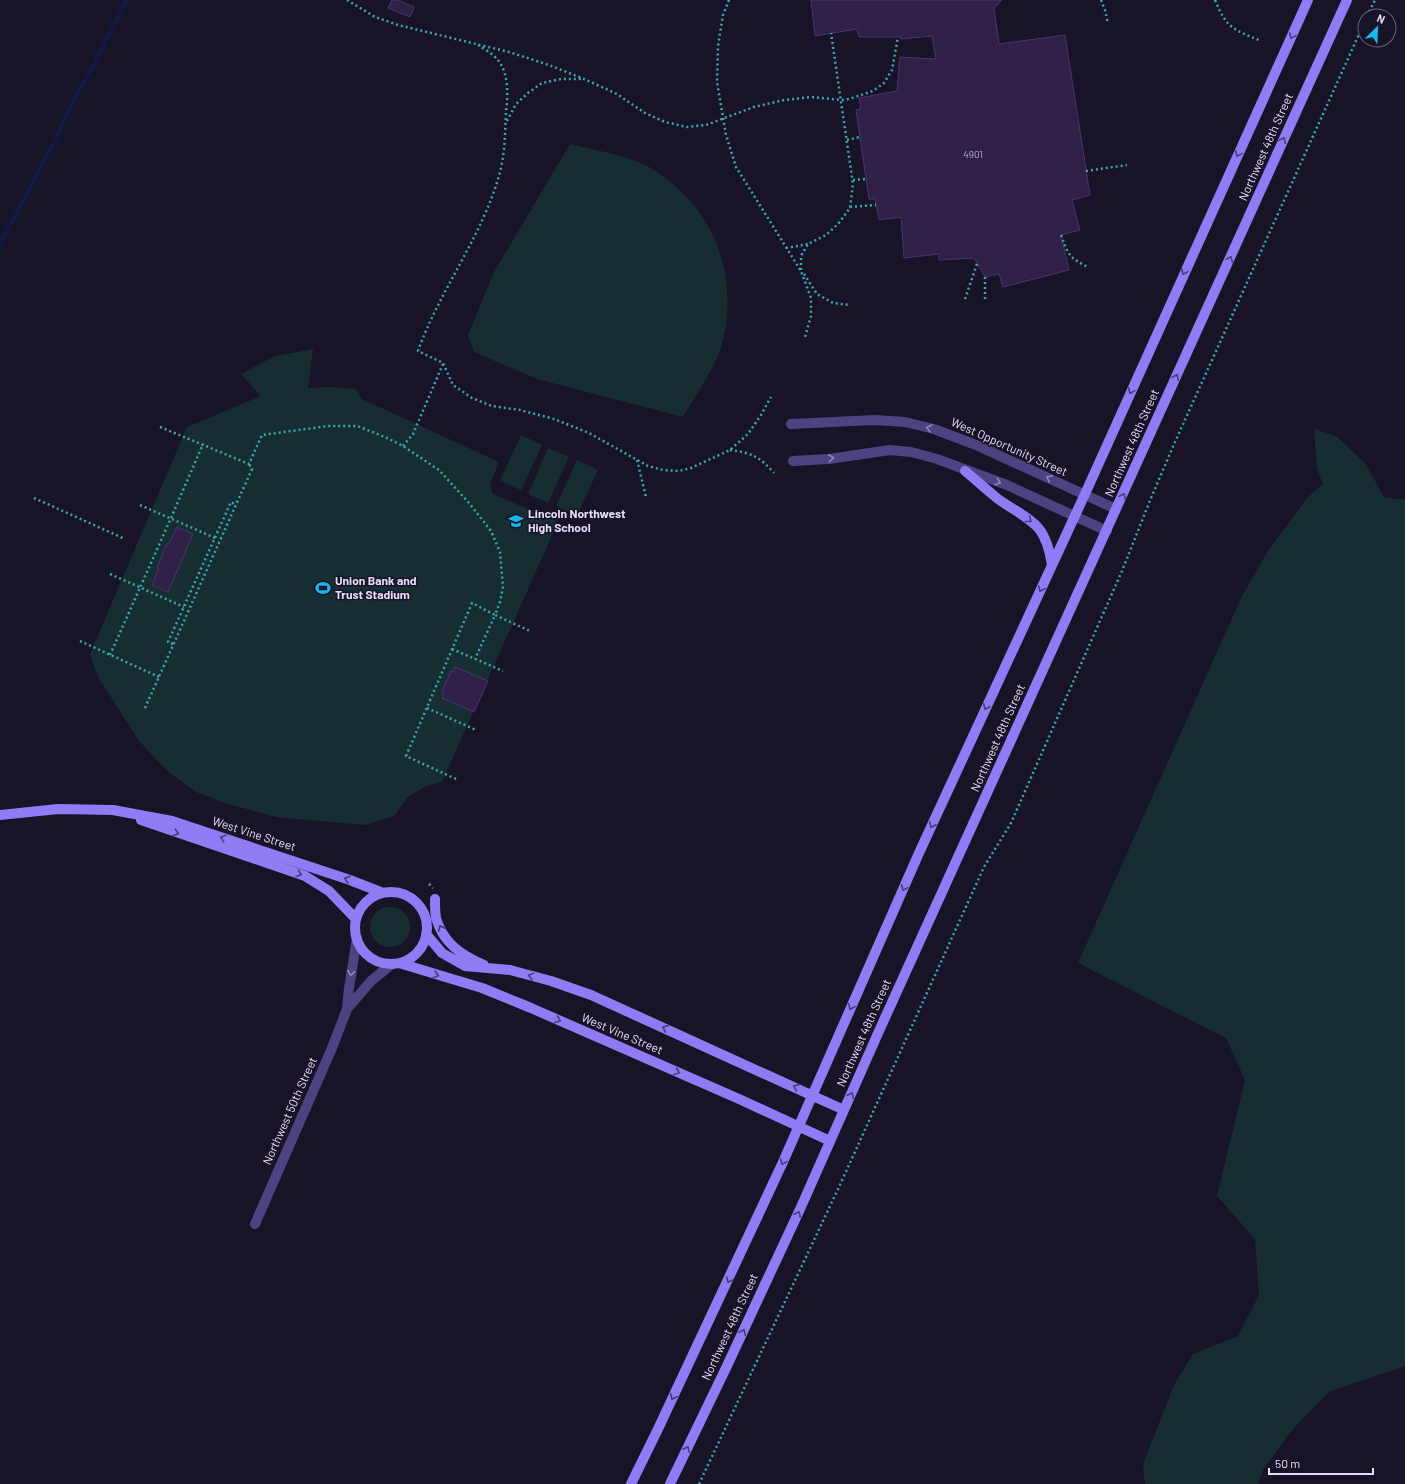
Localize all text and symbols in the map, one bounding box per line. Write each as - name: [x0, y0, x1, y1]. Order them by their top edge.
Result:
- north arrow: [1357, 8, 1397, 48]
- text: N: [1375, 11, 1387, 26]
- one-way arrow: [1288, 32, 1296, 39]
- street label: Northwest 48th Street: [1235, 91, 1295, 202]
- one-way arrow: [1278, 137, 1286, 145]
- house number: 4901: [963, 148, 983, 160]
- one-way arrow: [1235, 150, 1243, 157]
- one-way arrow: [1225, 255, 1233, 263]
- one-way arrow: [1181, 268, 1189, 276]
- one-way arrow: [1171, 374, 1179, 382]
- one-way arrow: [1128, 386, 1136, 394]
- street label: Northwest 48th Street: [1101, 387, 1161, 498]
- street label: West Opportunity Street: [949, 414, 1070, 478]
- one-way arrow: [926, 424, 933, 433]
- one-way arrow: [828, 454, 835, 463]
- one-way arrow: [1046, 475, 1054, 483]
- one-way arrow: [994, 477, 1001, 485]
- one-way arrow: [1118, 492, 1126, 500]
- place label: Lincoln Northwest High School: [528, 506, 626, 534]
- school or university icon: Lincoln Northwest High School: [507, 512, 525, 530]
- one-way arrow: [1025, 515, 1032, 522]
- place label: Union Bank and Trust Stadium: [335, 573, 417, 601]
- sports icon: Union Bank and Trust Stadium: [314, 579, 332, 597]
- one-way arrow: [1038, 585, 1046, 592]
- street label: Northwest 48th Street: [967, 682, 1027, 793]
- one-way arrow: [983, 702, 991, 710]
- street label: West Vine Street: [211, 813, 298, 853]
- one-way arrow: [929, 821, 937, 828]
- one-way arrow: [172, 828, 179, 836]
- one-way arrow: [220, 835, 227, 843]
- one-way arrow: [296, 870, 303, 878]
- one-way arrow: [343, 876, 350, 884]
- one-way arrow: [900, 885, 908, 892]
- one-way arrow: [438, 924, 446, 932]
- one-way arrow: [347, 970, 356, 976]
- one-way arrow: [433, 970, 439, 978]
- one-way arrow: [528, 972, 535, 981]
- street label: Northwest 48th Street: [833, 977, 893, 1088]
- one-way arrow: [848, 1004, 856, 1011]
- street label: West Vine Street: [580, 1010, 665, 1056]
- one-way arrow: [553, 1015, 561, 1023]
- one-way arrow: [661, 1025, 668, 1033]
- street label: Northwest 50th Street: [259, 1055, 319, 1166]
- one-way arrow: [673, 1067, 680, 1075]
- one-way arrow: [793, 1084, 800, 1092]
- one-way arrow: [846, 1092, 854, 1099]
- one-way arrow: [780, 1158, 788, 1165]
- one-way arrow: [793, 1211, 801, 1218]
- street label: Northwest 48th Street: [698, 1271, 760, 1382]
- one-way arrow: [725, 1276, 733, 1283]
- one-way arrow: [738, 1328, 746, 1336]
- one-way arrow: [670, 1393, 678, 1401]
- one-way arrow: [682, 1446, 689, 1453]
- scale bar: [1269, 1450, 1373, 1476]
- text: 50 m: [1275, 1456, 1300, 1470]

